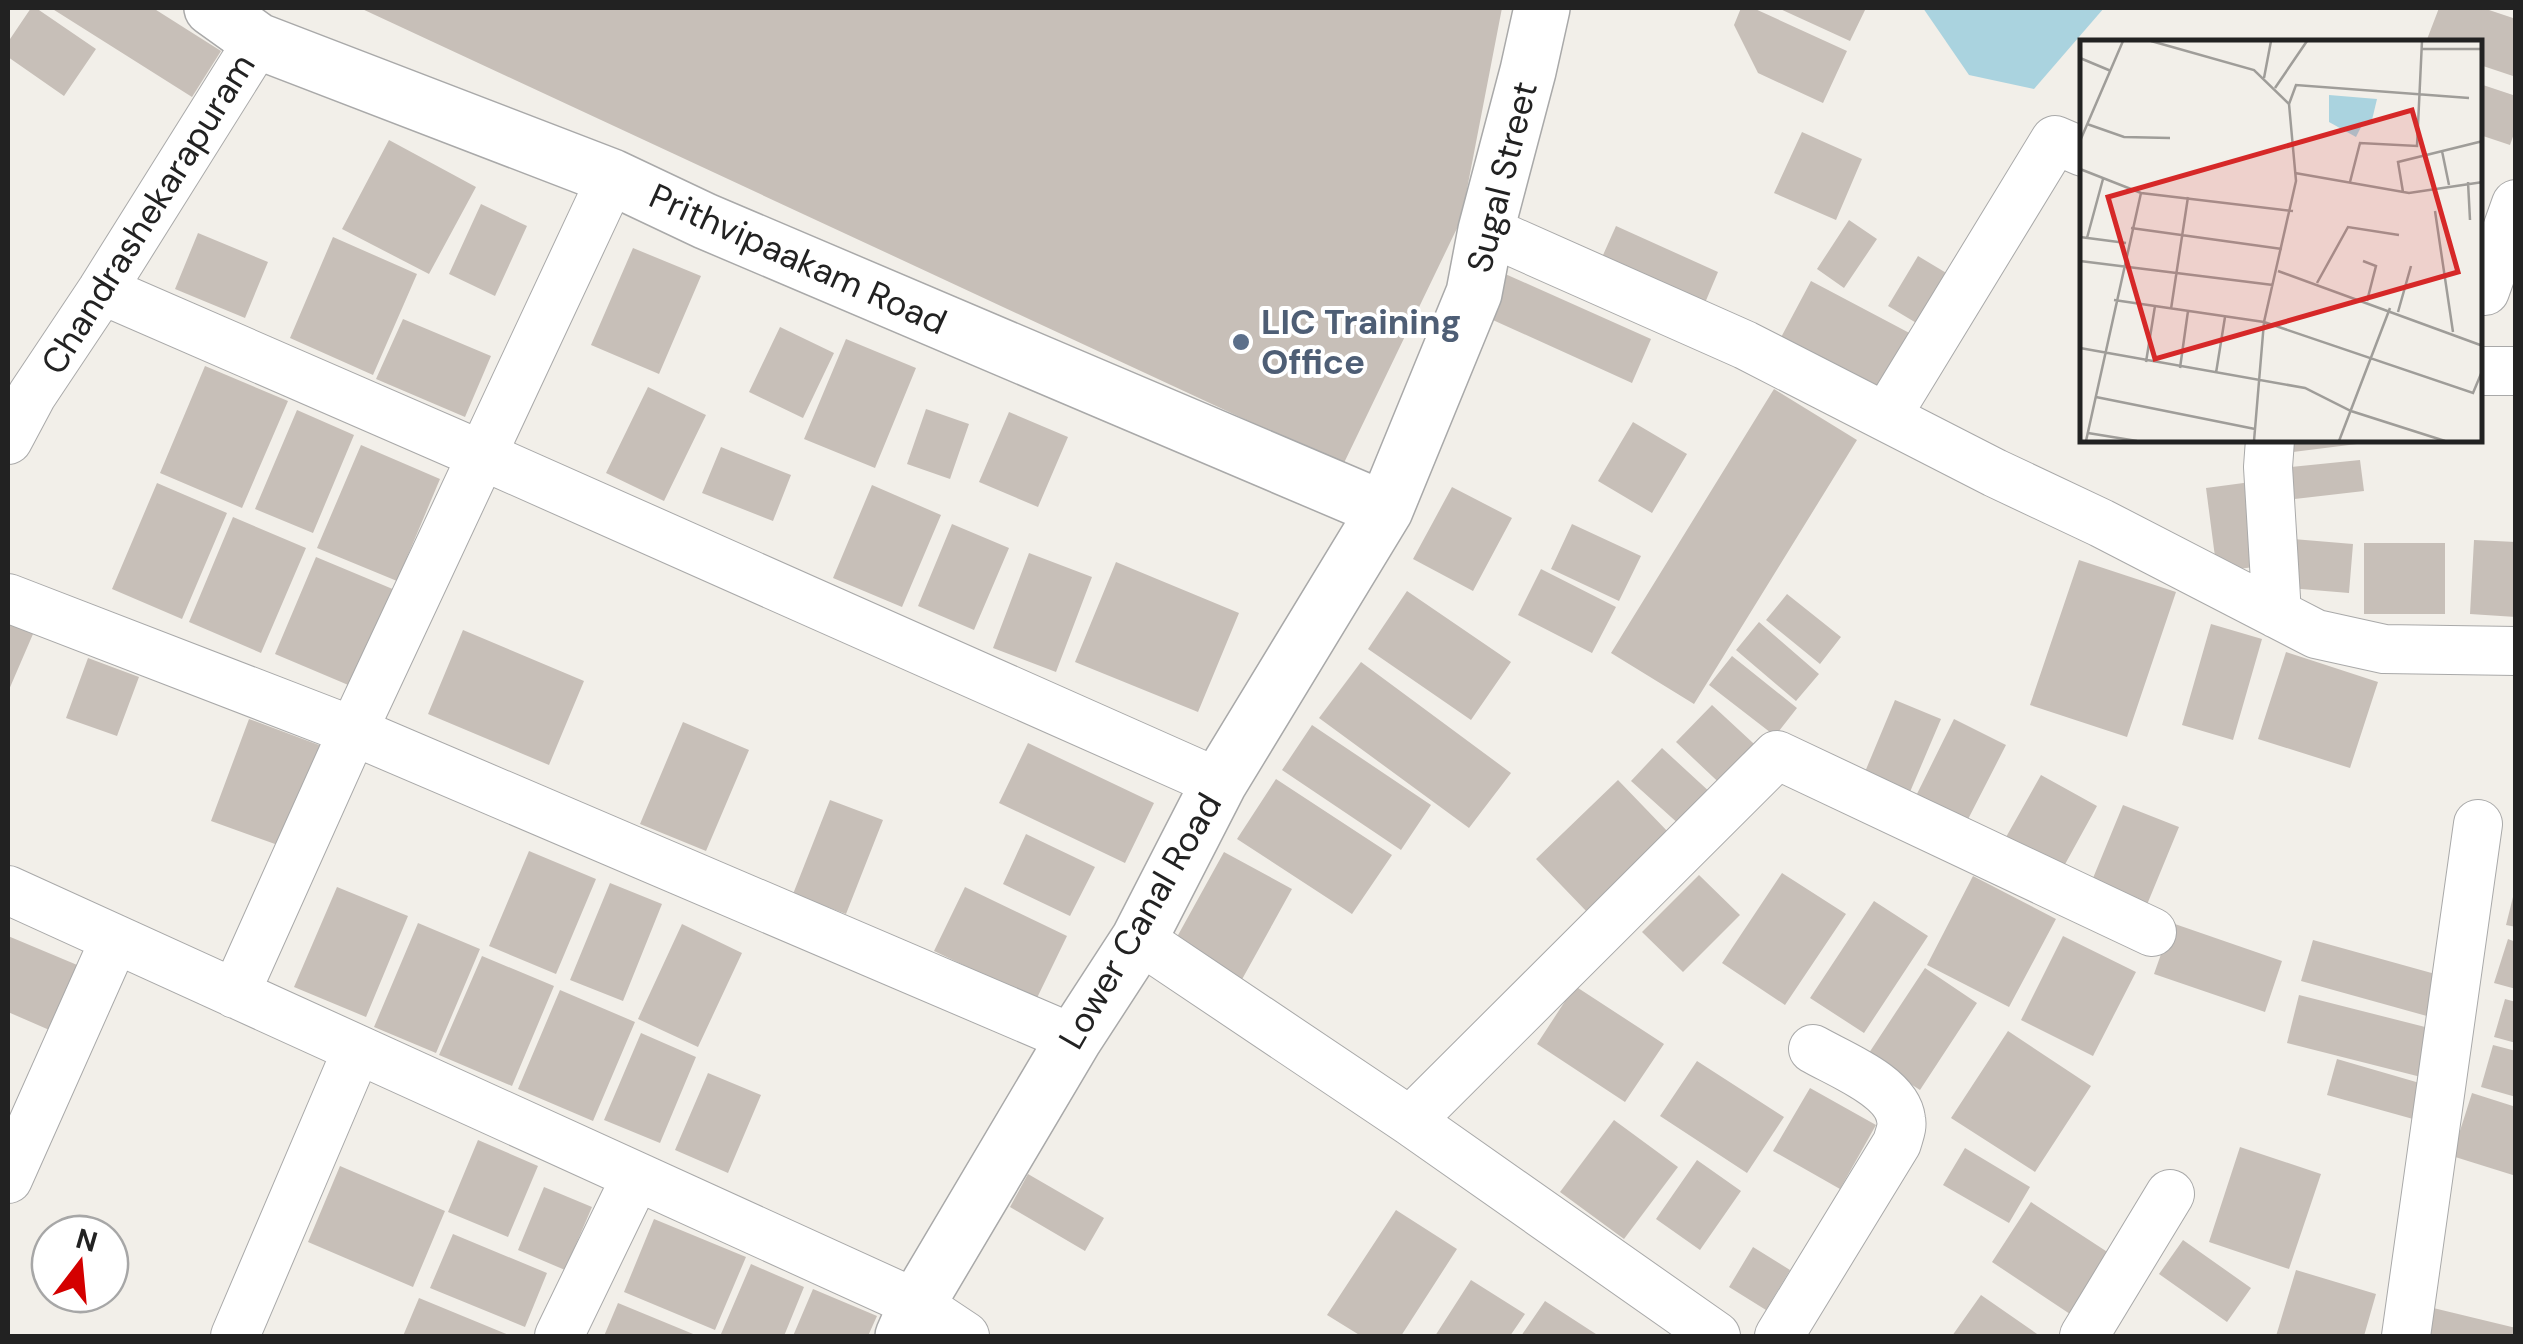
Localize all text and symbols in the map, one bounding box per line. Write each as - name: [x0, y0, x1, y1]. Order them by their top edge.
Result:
- inset map: [2080, 40, 2483, 442]
- street label: Chandrashekarapuram: [31, 45, 265, 383]
- street label: Sugal Street: [1456, 77, 1548, 277]
- street label: Prithvipaakam Road: [642, 173, 954, 345]
- place label: LIC Training Office: [1261, 299, 1461, 385]
- marker: LIC Training Office: [1230, 331, 1252, 353]
- street label: Lower Canal Road: [1048, 785, 1232, 1057]
- north arrow: [30, 1214, 130, 1314]
- text: N: [72, 1220, 102, 1261]

